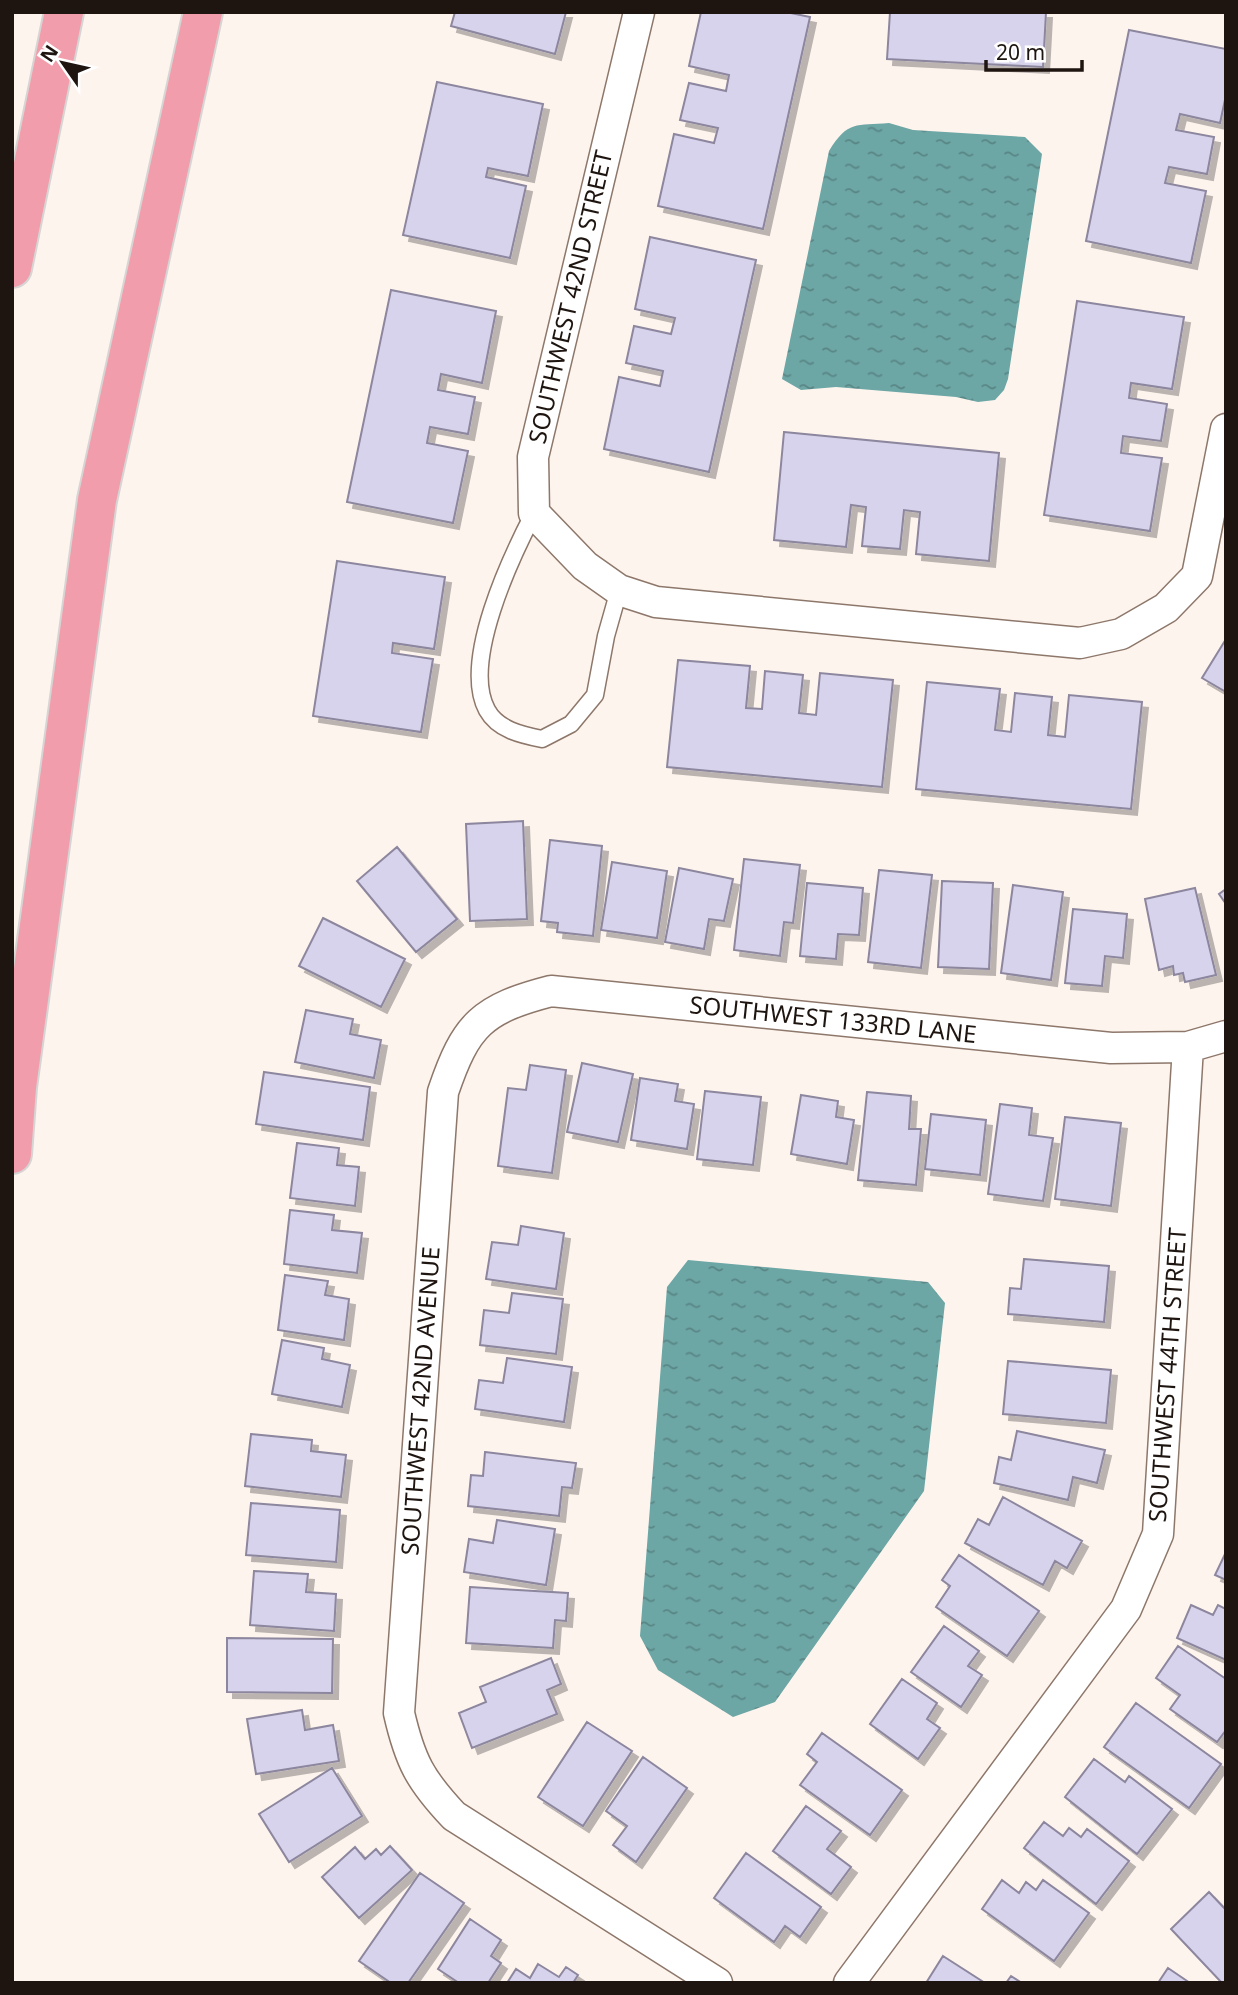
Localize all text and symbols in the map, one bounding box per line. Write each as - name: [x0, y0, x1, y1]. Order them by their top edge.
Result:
- north arrow: [28, 28, 98, 98]
- scale bar: [986, 28, 1082, 72]
- text: 20 m: [996, 38, 1045, 66]
- text: N: [34, 40, 64, 67]
- street label: SOUTHWEST 42ND STREET: [520, 146, 620, 447]
- street label: SOUTHWEST 133RD LANE: [688, 987, 978, 1050]
- street label: SOUTHWEST 44TH STREET: [1140, 1226, 1193, 1523]
- street label: SOUTHWEST 42ND AVENUE: [392, 1245, 447, 1557]

